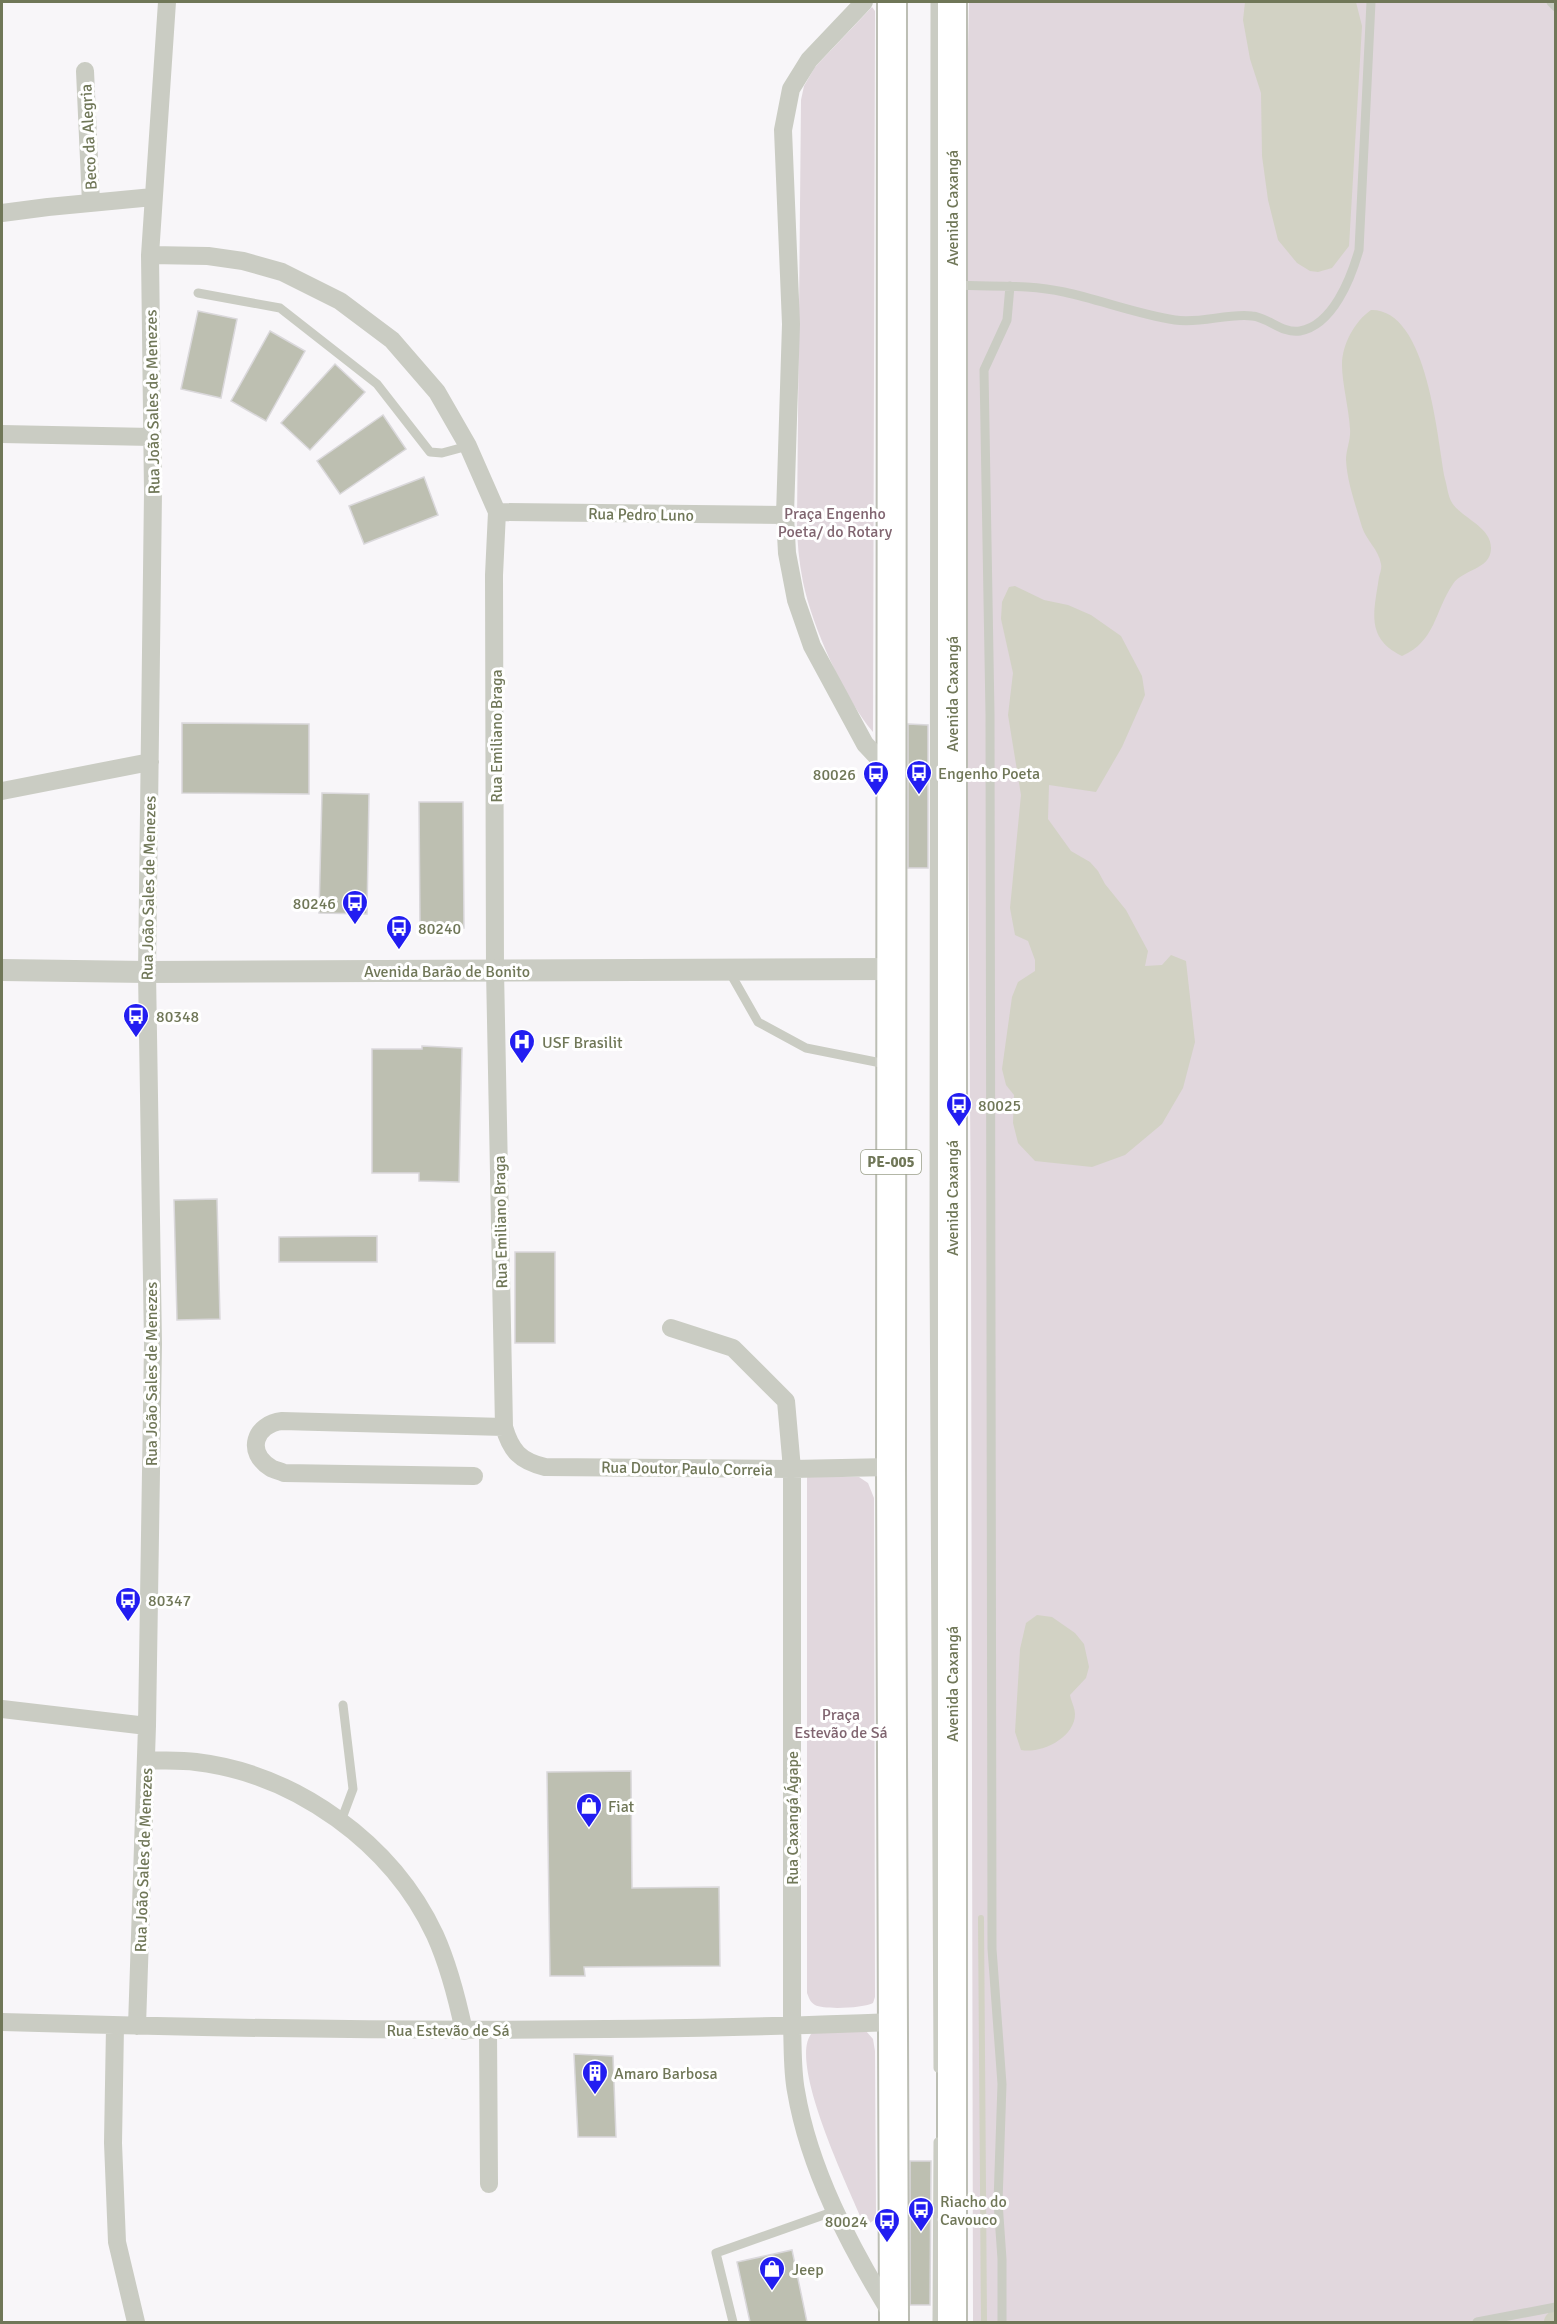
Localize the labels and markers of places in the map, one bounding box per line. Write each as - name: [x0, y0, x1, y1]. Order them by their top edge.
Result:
- bus stop icon: Engenho Poeta: [904, 758, 934, 796]
- bus stop icon: 80026: [861, 759, 891, 797]
- place label: Engenho Poeta: [938, 764, 1040, 784]
- place label: 80026: [813, 765, 856, 785]
- bus stop icon: 80246: [340, 888, 370, 926]
- place label: 80246: [293, 894, 336, 914]
- bus stop icon: 80240: [384, 913, 414, 951]
- place label: 80240: [418, 919, 461, 939]
- bus stop icon: 80348: [121, 1001, 151, 1039]
- place label: 80348: [156, 1007, 199, 1027]
- hospital icon: USF Brasilit: [507, 1027, 537, 1065]
- place label: USF Brasilit: [542, 1033, 623, 1053]
- bus stop icon: 80025: [944, 1090, 974, 1128]
- place label: 80025: [978, 1096, 1021, 1116]
- bus stop icon: 80347: [113, 1585, 143, 1623]
- place label: 80347: [148, 1591, 191, 1611]
- shop icon: Fiat: [574, 1791, 604, 1829]
- place label: Fiat: [608, 1797, 635, 1817]
- building icon: Amaro Barbosa: [580, 2058, 610, 2096]
- place label: Amaro Barbosa: [614, 2064, 718, 2084]
- place label: Riacho do Cavouco: [940, 2192, 1007, 2230]
- bus stop icon: Riacho do Cavouco: [906, 2195, 936, 2233]
- bus stop icon: 80024: [872, 2206, 902, 2244]
- place label: 80024: [825, 2212, 868, 2232]
- shop icon: Jeep: [757, 2254, 787, 2292]
- place label: Jeep: [792, 2260, 824, 2280]

